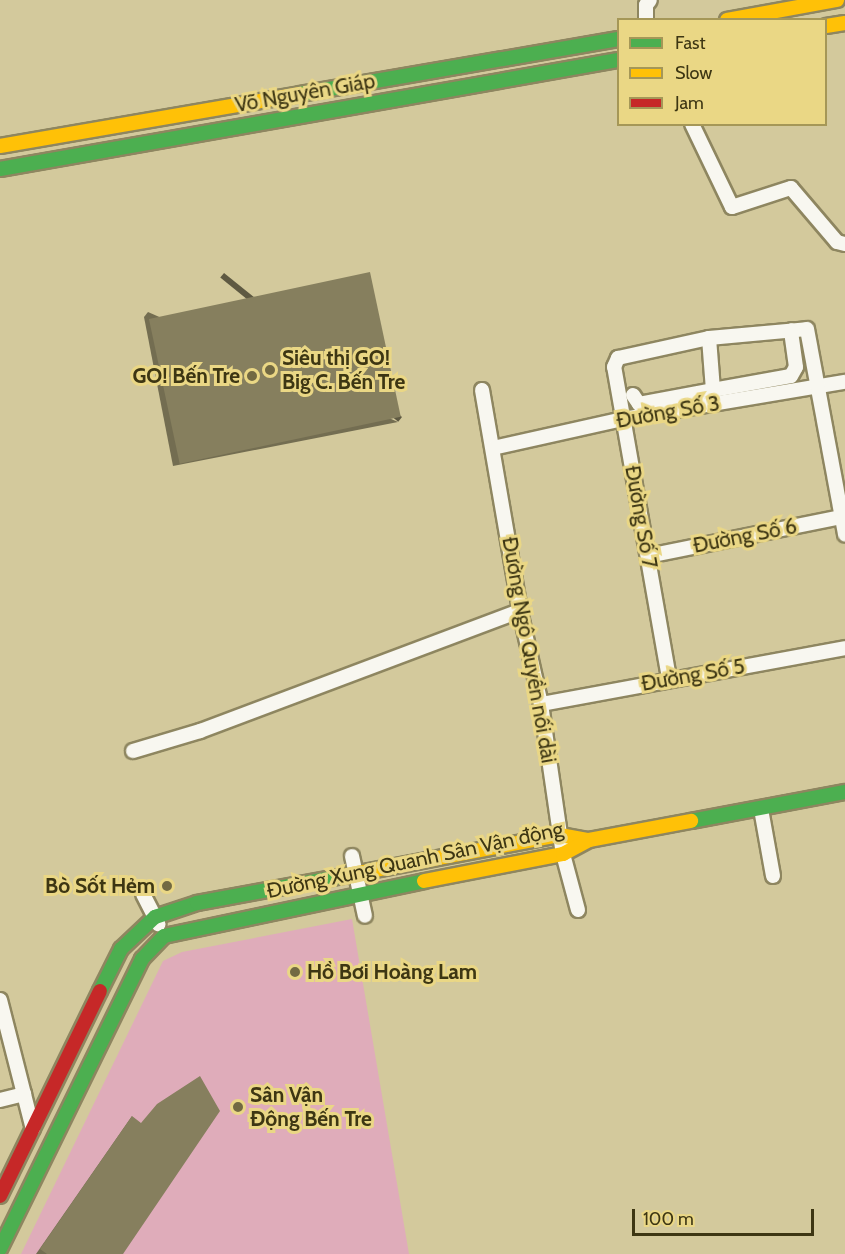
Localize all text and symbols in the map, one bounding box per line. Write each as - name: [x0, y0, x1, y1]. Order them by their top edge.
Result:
- legend: [617, 18, 827, 126]
- text: Fast: [675, 32, 706, 54]
- text: Slow: [675, 62, 712, 84]
- street label: Võ Nguyên Giáp: [233, 68, 377, 118]
- text: Jam: [675, 92, 704, 114]
- place label: Siêu thị GO! Big C. Bến Tre: [282, 345, 405, 395]
- place label: GO! Bến Tre: [132, 363, 240, 389]
- marker: Siêu thị GO! Big C. Bến Tre: [263, 363, 277, 377]
- marker: GO! Bến Tre: [245, 369, 259, 383]
- street label: Đường Số 3: [614, 391, 722, 433]
- street label: Đường Số 7: [620, 464, 662, 570]
- street label: Đường Số 6: [691, 514, 799, 558]
- street label: Đường Ngô Quyền nối dài: [497, 535, 561, 765]
- street label: Đường Số 5: [639, 654, 747, 696]
- street label: Đường Xung Quanh Sân Vận động: [264, 816, 566, 904]
- place label: Bò Sốt Hẻm: [45, 873, 155, 899]
- marker: Bò Sốt Hẻm: [160, 879, 174, 893]
- place label: Hồ Bơi Hoàng Lam: [307, 959, 477, 985]
- marker: Hồ Bơi Hoàng Lam: [288, 965, 302, 979]
- place label: Sân Vận Động Bến Tre: [250, 1082, 372, 1132]
- marker: Sân Vận Động Bến Tre: [231, 1100, 245, 1114]
- scale bar: [635, 1197, 816, 1235]
- text: 100 m: [643, 1208, 694, 1230]

